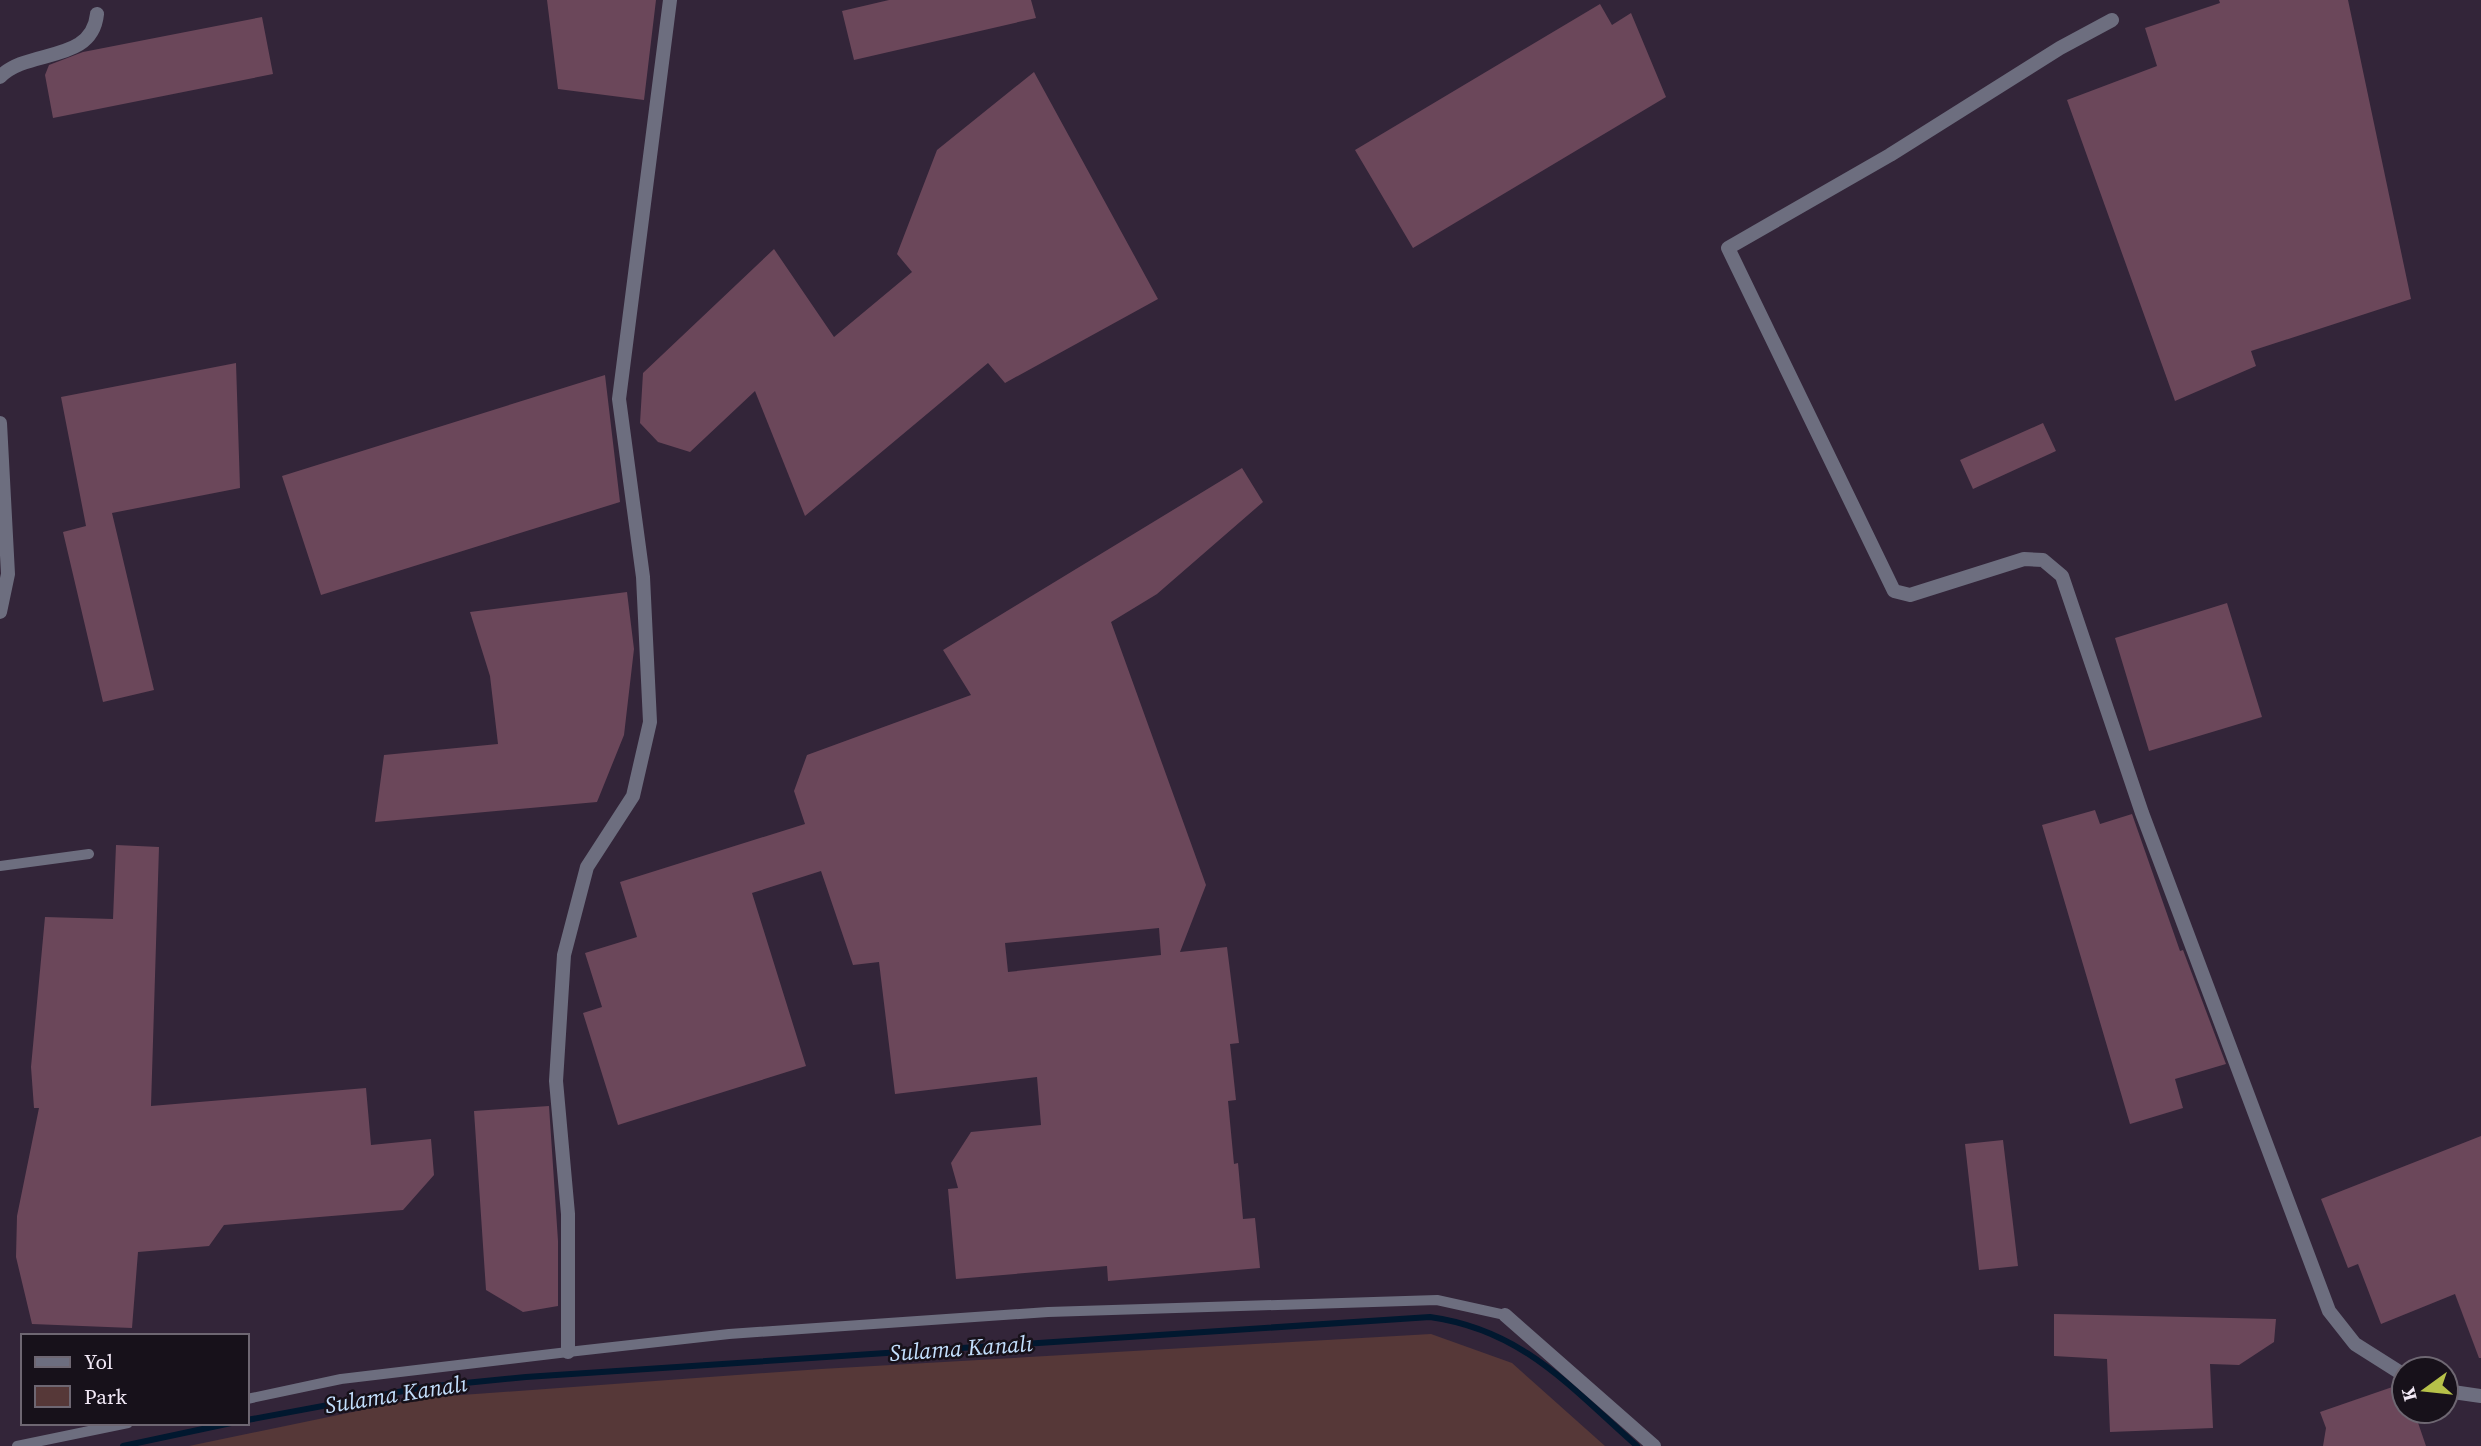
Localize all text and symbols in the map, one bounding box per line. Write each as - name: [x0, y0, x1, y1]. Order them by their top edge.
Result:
- water label: Sulama Kanalı: [888, 1327, 1034, 1369]
- legend: [21, 1334, 248, 1425]
- text: Yol: [84, 1347, 113, 1376]
- north arrow: [2390, 1355, 2460, 1425]
- water label: Sulama Kanalı: [323, 1367, 469, 1421]
- text: Park: [84, 1382, 128, 1411]
- text: K: [2394, 1384, 2423, 1404]

